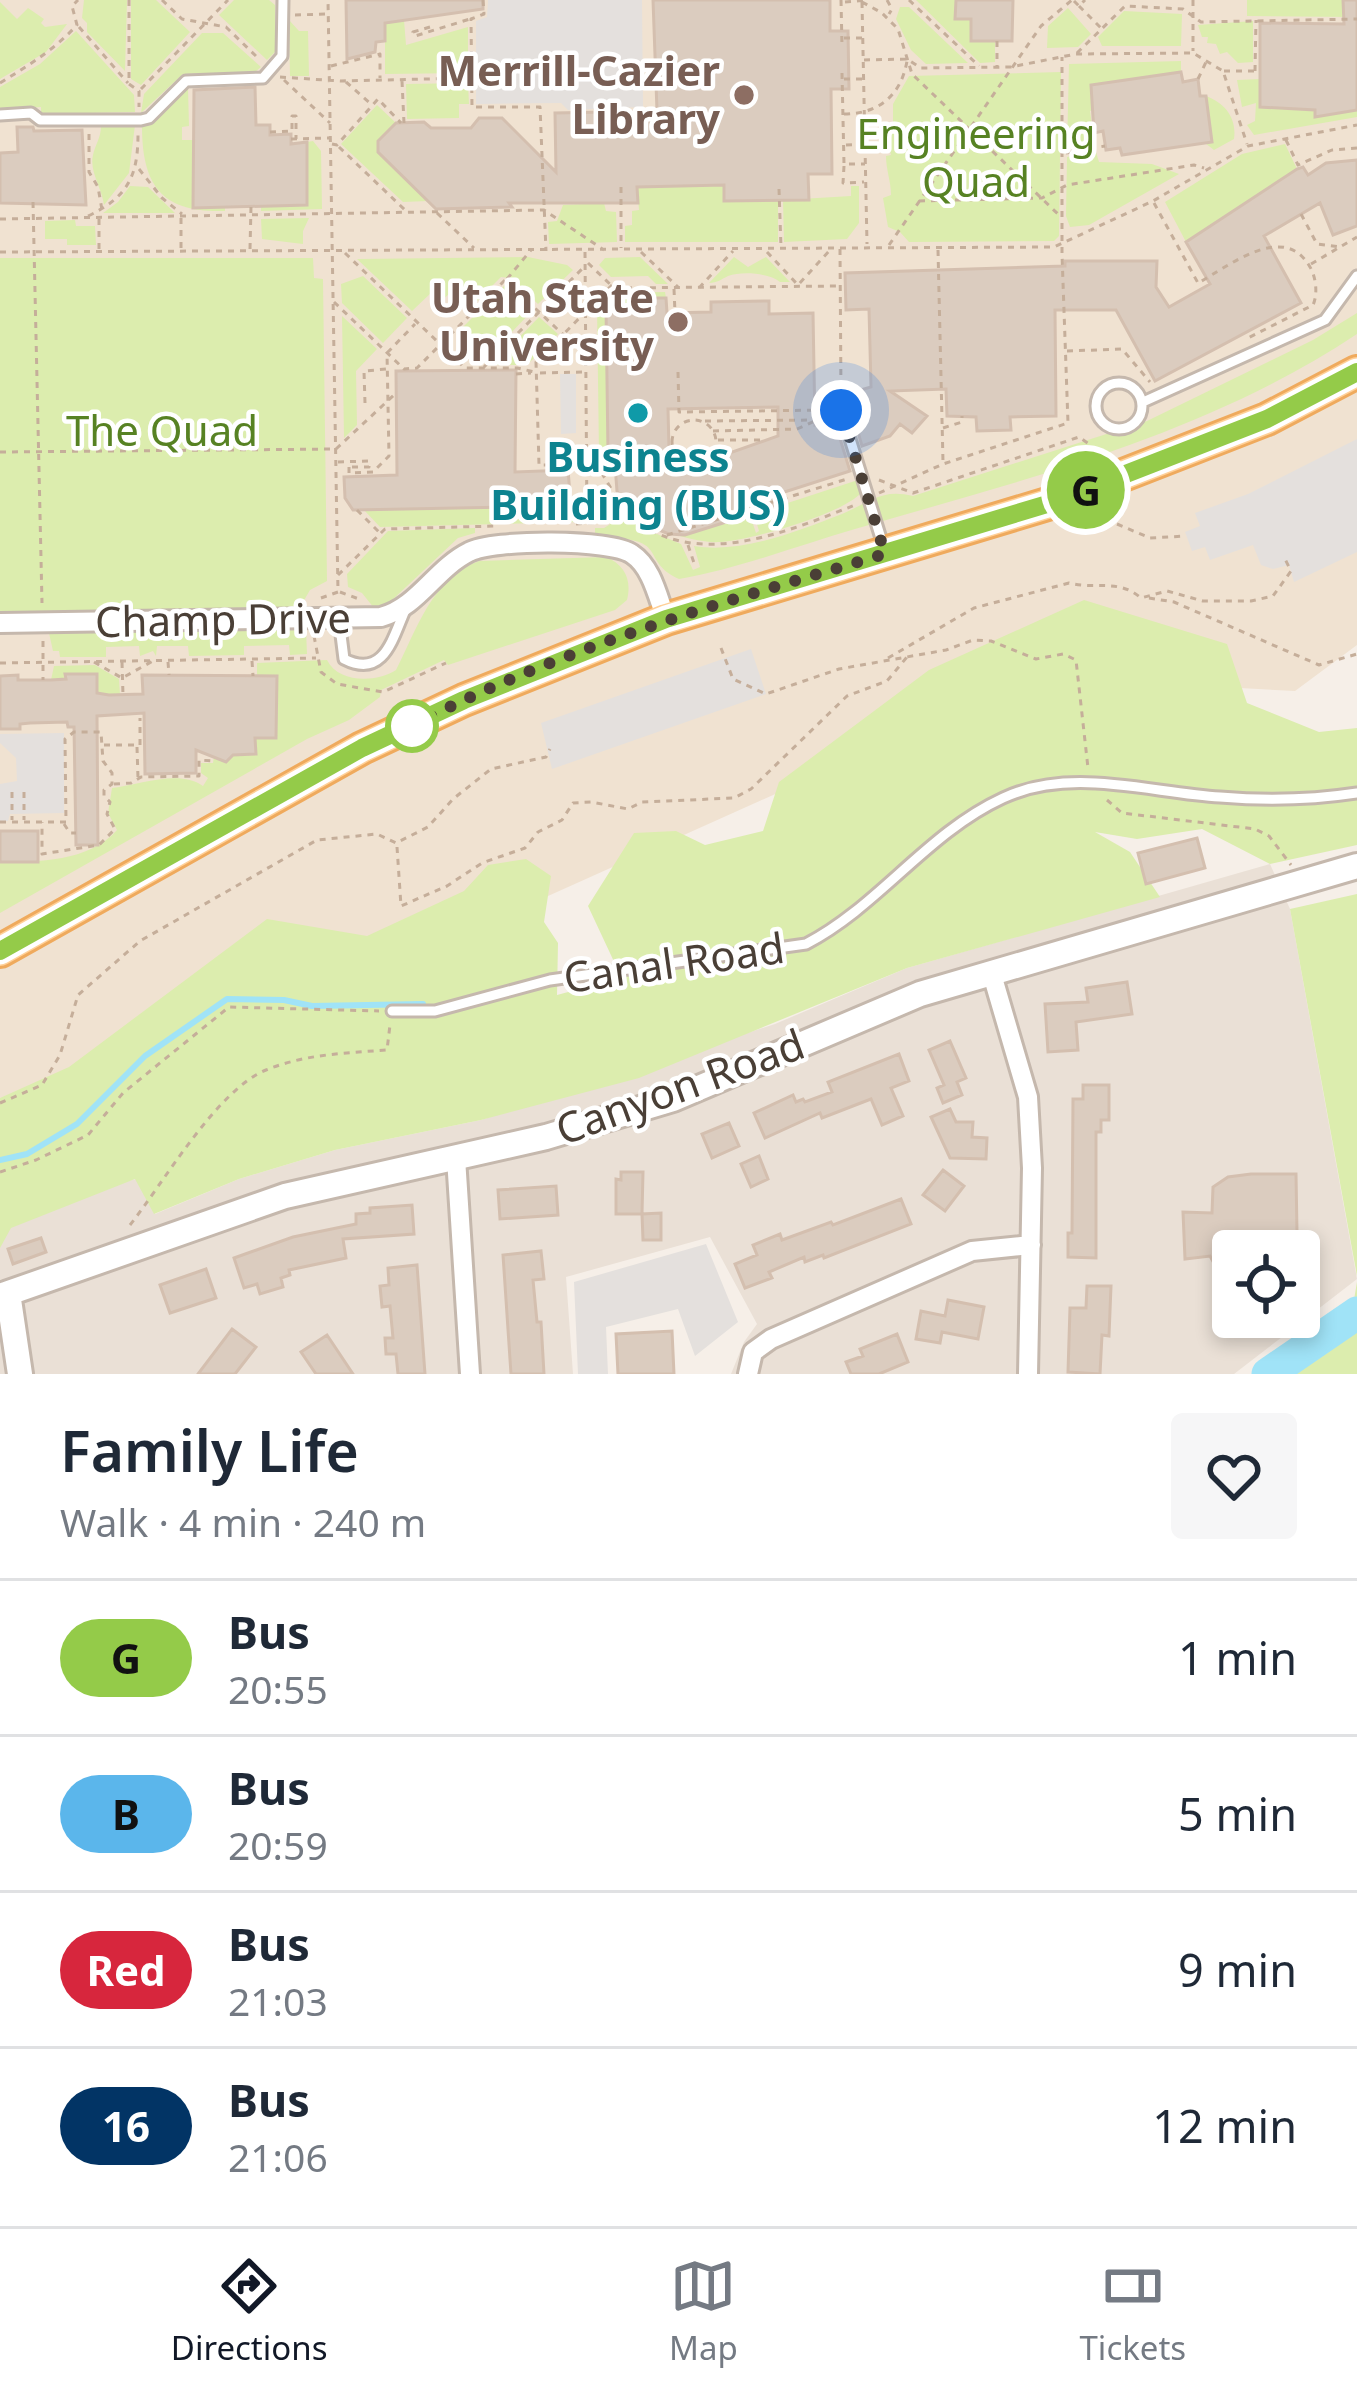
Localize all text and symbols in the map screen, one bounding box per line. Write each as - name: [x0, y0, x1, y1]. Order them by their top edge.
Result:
- place label: Merrill-Cazier Library: [438, 41, 720, 146]
- marker: Merrill-Cazier Library: [731, 82, 757, 108]
- park label: Engineering Quad: [856, 104, 1096, 209]
- place label: Utah State University: [431, 268, 654, 373]
- marker: Utah State University: [665, 309, 691, 335]
- your location: [811, 380, 871, 440]
- marker: Business Building (BUS): [625, 400, 651, 426]
- park label: The Quad: [66, 401, 258, 458]
- place label: Business Building (BUS): [490, 427, 786, 532]
- line badge: G: [1047, 451, 1125, 529]
- text: G: [1071, 461, 1101, 518]
- street label: Champ Drive: [95, 588, 351, 649]
- unlabelled marker: [387, 701, 437, 751]
- street label: Canal Road: [560, 918, 788, 1005]
- street label: Canyon Road: [547, 1014, 812, 1157]
- map controls: [1212, 1230, 1320, 1338]
- button: locate: [1212, 1230, 1320, 1338]
- text: Family Life: [60, 1411, 359, 1489]
- button: heart: [1171, 1413, 1297, 1539]
- text: Walk · 4 min · 240 m: [60, 1495, 426, 1548]
- text: Bus: [228, 1601, 310, 1662]
- text: 1 min: [1178, 1627, 1297, 1688]
- text: G: [111, 1629, 141, 1686]
- text: 20:55: [228, 1662, 328, 1715]
- text: Bus: [228, 1757, 310, 1818]
- text: 5 min: [1178, 1783, 1297, 1844]
- text: B: [112, 1785, 140, 1842]
- text: 20:59: [228, 1818, 328, 1871]
- text: Bus: [228, 1913, 310, 1974]
- text: 9 min: [1178, 1939, 1297, 2000]
- text: Red: [86, 1941, 166, 1998]
- text: 21:03: [228, 1974, 328, 2027]
- text: Bus: [228, 2069, 310, 2130]
- text: 12 min: [1152, 2095, 1297, 2156]
- text: 16: [102, 2097, 150, 2154]
- text: 21:06: [228, 2130, 328, 2183]
- tab: Directions: [171, 2253, 327, 2370]
- tab: Map: [669, 2253, 738, 2370]
- tab: Tickets: [1080, 2253, 1186, 2370]

